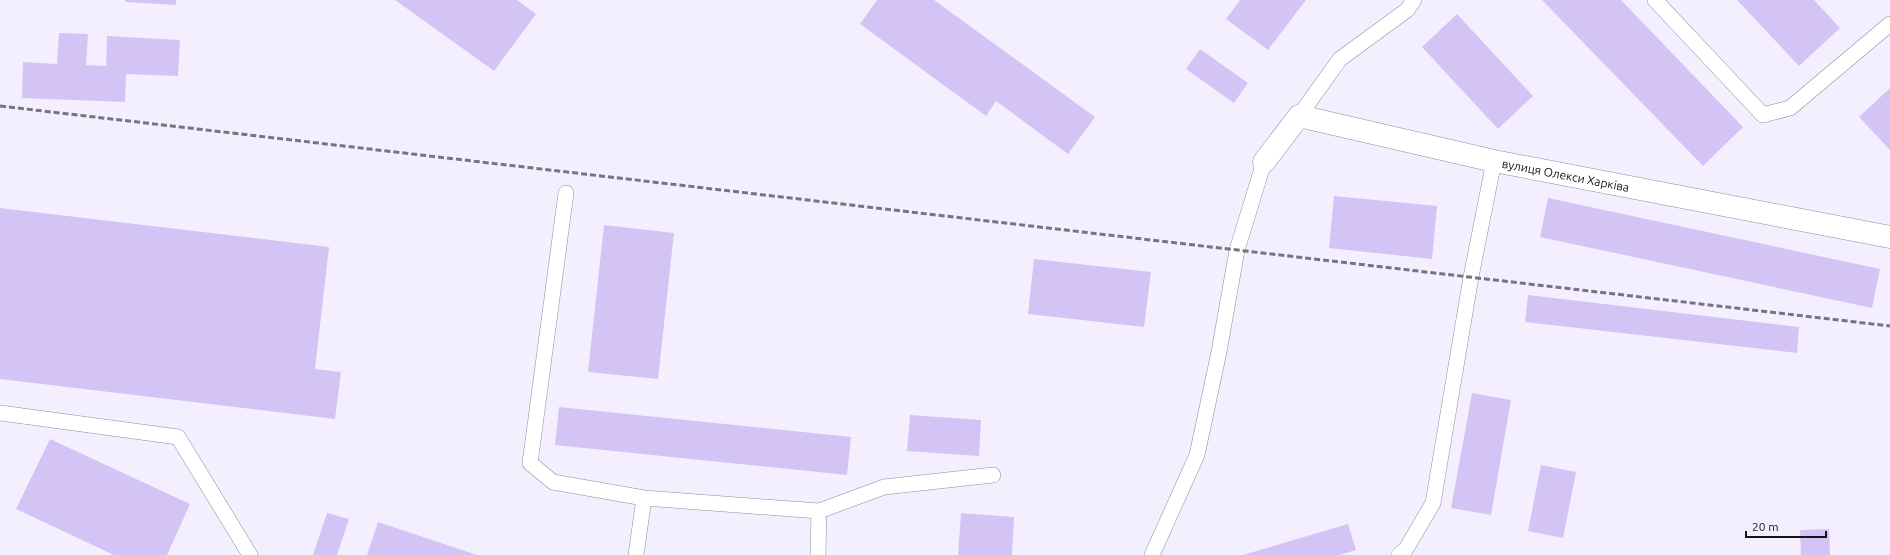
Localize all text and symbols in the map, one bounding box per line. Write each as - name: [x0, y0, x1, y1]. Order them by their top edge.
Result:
- street label: вулиця Олекси Харківа: [1501, 156, 1631, 193]
- scale bar: [1746, 513, 1826, 539]
- text: 20 m: [1752, 520, 1779, 533]

